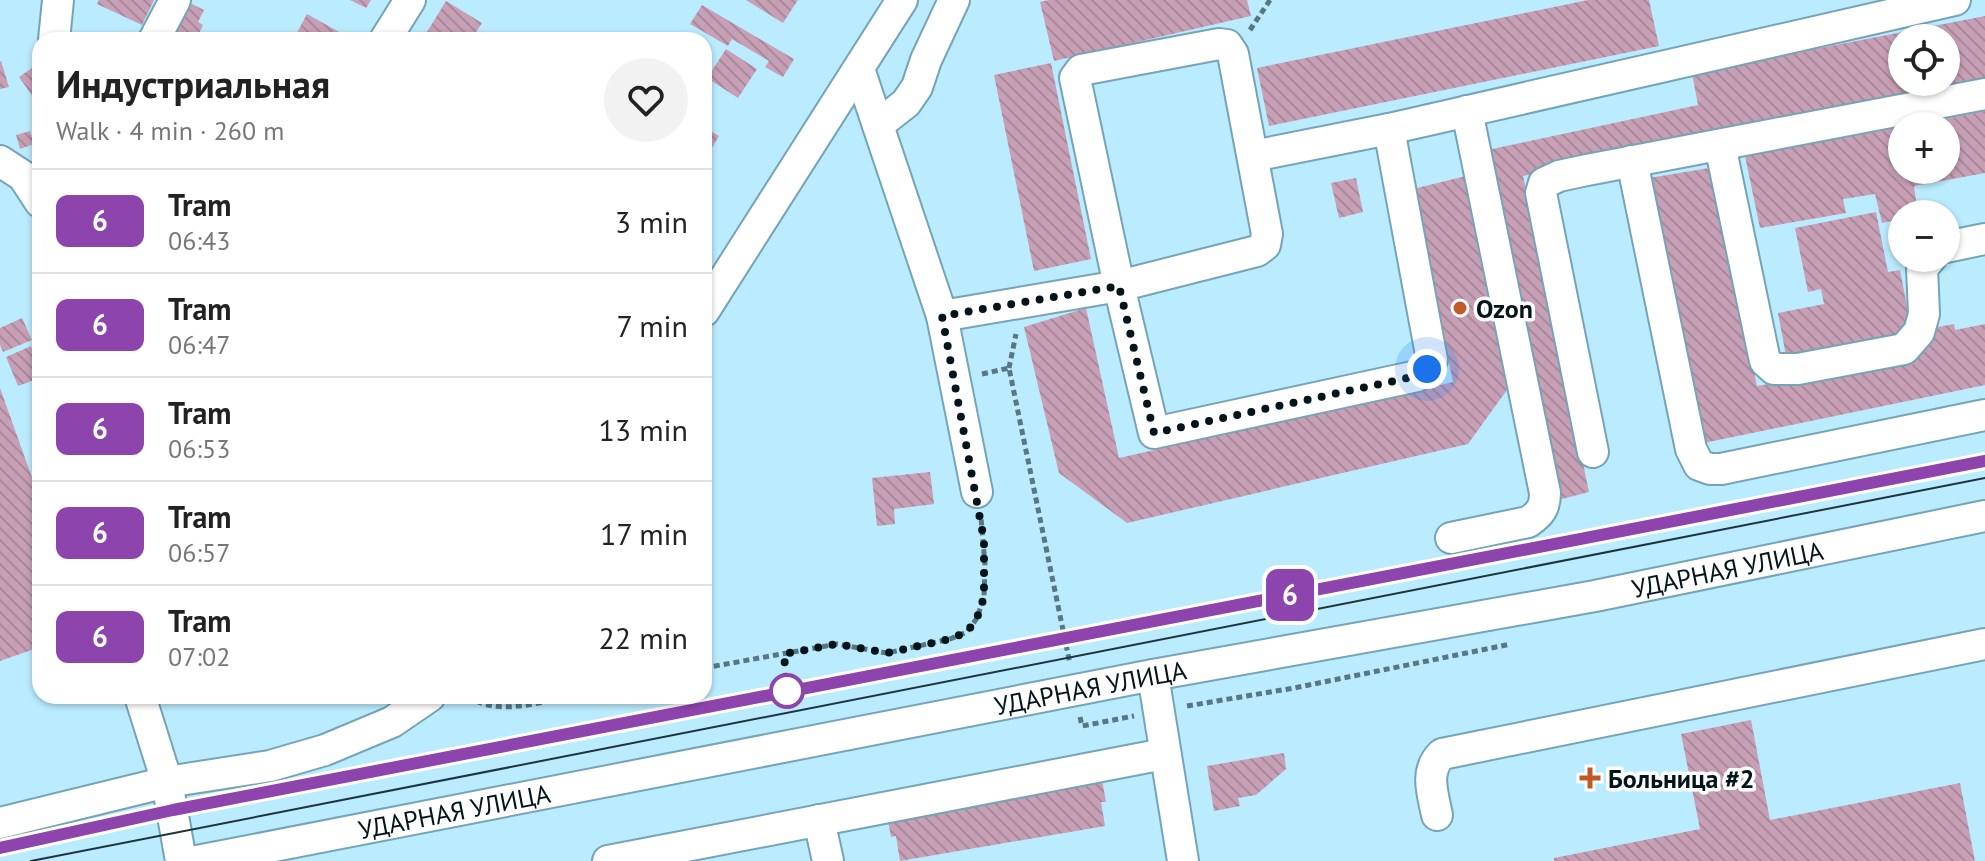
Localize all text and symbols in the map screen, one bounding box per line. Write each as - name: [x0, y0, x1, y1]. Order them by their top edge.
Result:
- map controls: [1888, 24, 1960, 272]
- button: locate: [1888, 24, 1960, 96]
- button: heart: [604, 58, 688, 142]
- text: Индустриальная: [56, 59, 330, 108]
- button: +: [1888, 112, 1960, 184]
- text: Walk · 4 min · 260 m: [56, 114, 284, 147]
- text: Tram: [168, 185, 231, 224]
- button: −: [1888, 200, 1960, 272]
- text: 6: [92, 202, 108, 239]
- text: 3 min: [615, 202, 688, 241]
- text: 06:43: [168, 224, 230, 257]
- text: Tram: [168, 289, 231, 328]
- place label: Ozon: [1476, 292, 1533, 325]
- marker: Ozon: [1451, 299, 1469, 317]
- text: 6: [92, 306, 108, 343]
- text: 7 min: [616, 306, 688, 345]
- text: 06:47: [168, 328, 230, 361]
- your location: [1407, 349, 1447, 389]
- text: Tram: [168, 393, 231, 432]
- text: 6: [92, 410, 108, 447]
- text: 13 min: [598, 410, 688, 449]
- text: 06:53: [168, 432, 230, 465]
- text: Tram: [168, 497, 231, 536]
- text: 6: [92, 514, 108, 551]
- text: 17 min: [600, 514, 688, 553]
- street label: УДАРНАЯ УЛИЦА: [1629, 533, 1826, 605]
- text: 06:57: [168, 536, 230, 569]
- line badge: 6: [1264, 569, 1316, 621]
- text: 6: [1282, 576, 1298, 613]
- text: Tram: [168, 601, 231, 640]
- text: 6: [92, 618, 108, 655]
- text: 22 min: [598, 618, 688, 657]
- text: 07:02: [168, 640, 230, 673]
- street label: УДАРНАЯ УЛИЦА: [991, 653, 1189, 722]
- unlabelled marker: [770, 674, 804, 708]
- place label: Больница #2: [1608, 762, 1755, 795]
- marker: Больница #2: [1579, 767, 1601, 789]
- street label: УДАРНАЯ УЛИЦА: [355, 776, 553, 846]

